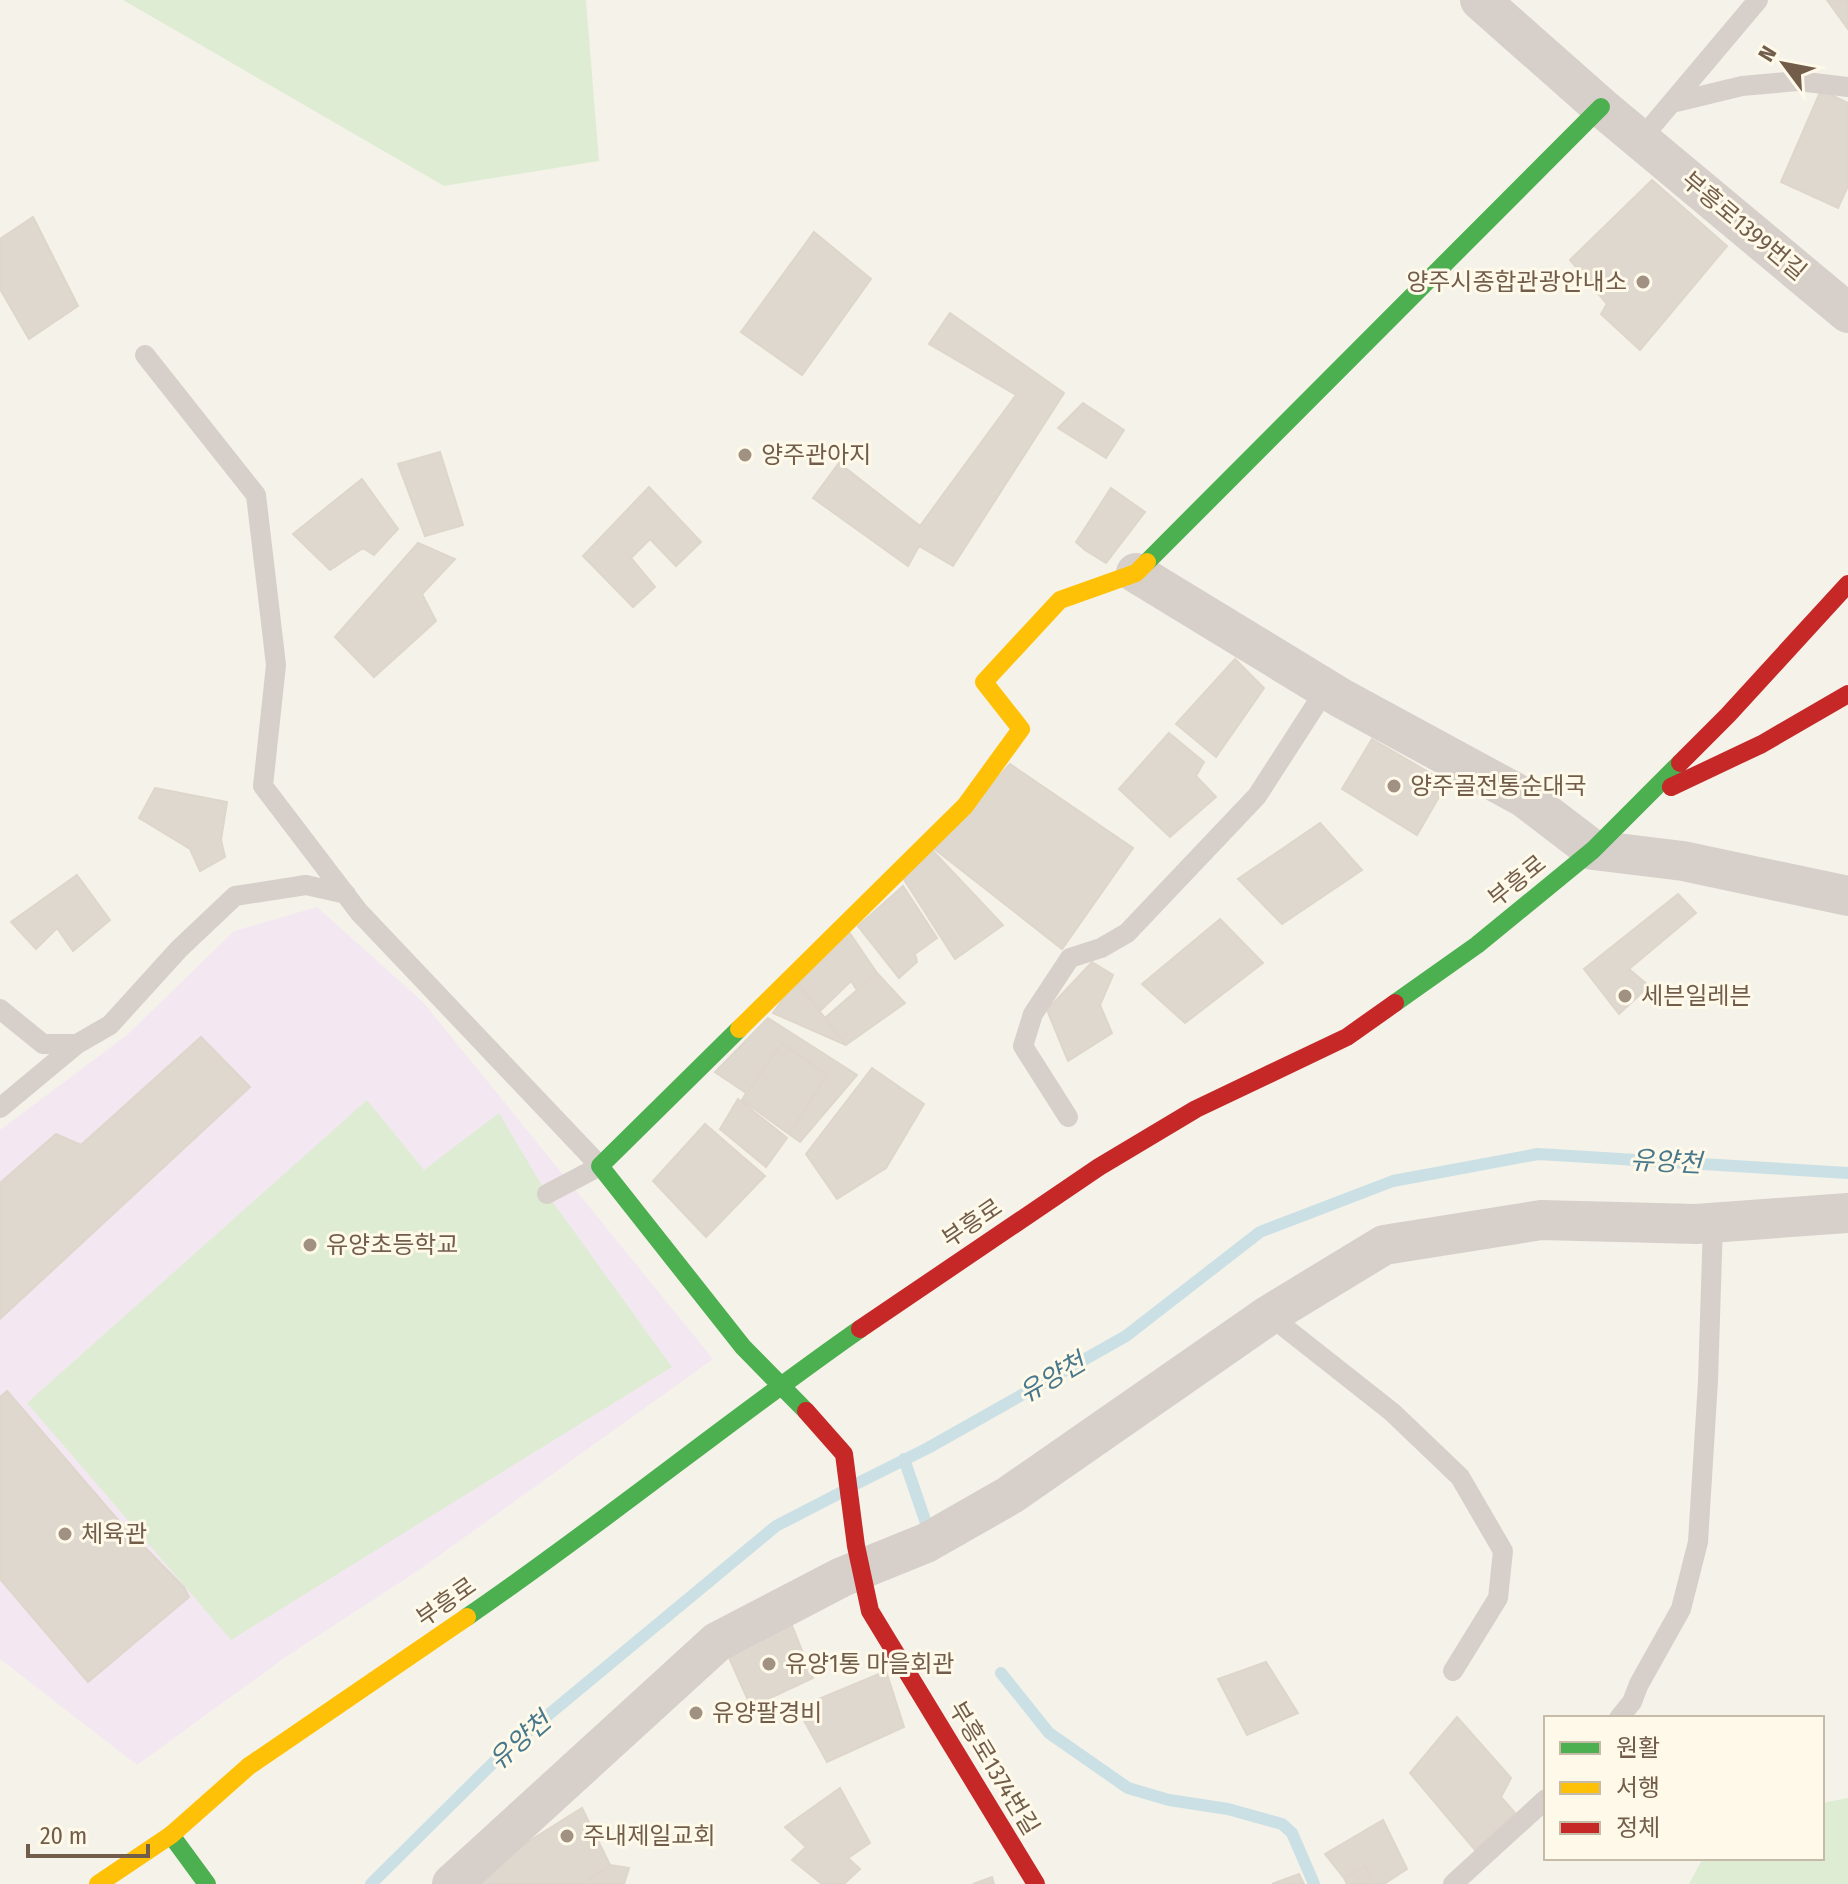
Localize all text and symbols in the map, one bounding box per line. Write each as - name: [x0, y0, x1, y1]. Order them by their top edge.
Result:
- north arrow: [1744, 24, 1824, 104]
- text: N: [1753, 41, 1782, 66]
- street label: 부흥로1399번길: [1676, 166, 1812, 286]
- place label: 양주시종합관광안내소: [1406, 268, 1627, 296]
- marker: 양주시종합관광안내소: [1634, 273, 1652, 291]
- place label: 양주관아지: [761, 441, 871, 469]
- marker: 양주관아지: [736, 446, 754, 464]
- place label: 양주골전통순대국: [1410, 772, 1587, 800]
- marker: 양주골전통순대국: [1385, 777, 1403, 795]
- street label: 부흥로: [1482, 849, 1552, 913]
- place label: 세븐일레븐: [1641, 982, 1751, 1010]
- marker: 세븐일레븐: [1616, 987, 1634, 1005]
- water label: 유양천: [1629, 1145, 1706, 1180]
- street label: 부흥로: [937, 1193, 1007, 1253]
- place label: 유양초등학교: [326, 1231, 458, 1259]
- marker: 유양초등학교: [301, 1236, 319, 1254]
- water label: 유양천: [1013, 1345, 1093, 1409]
- place label: 체육관: [81, 1520, 147, 1548]
- marker: 체육관: [56, 1525, 74, 1543]
- street label: 부흥로: [411, 1572, 481, 1632]
- place label: 유양1통 마을회관: [785, 1650, 955, 1678]
- marker: 유양1통 마을회관: [760, 1655, 778, 1673]
- street label: 부흥로1374번길: [943, 1696, 1045, 1840]
- place label: 유양팔경비: [712, 1699, 822, 1727]
- water label: 유양천: [483, 1704, 560, 1776]
- marker: 유양팔경비: [687, 1704, 705, 1722]
- legend: [1544, 1716, 1824, 1860]
- text: 원활: [1616, 1734, 1660, 1762]
- text: 서행: [1616, 1774, 1660, 1802]
- scale bar: [28, 1808, 148, 1858]
- text: 정체: [1616, 1814, 1660, 1842]
- text: 20 m: [40, 1822, 87, 1850]
- place label: 주내제일교회: [583, 1822, 715, 1850]
- marker: 주내제일교회: [558, 1827, 576, 1845]

